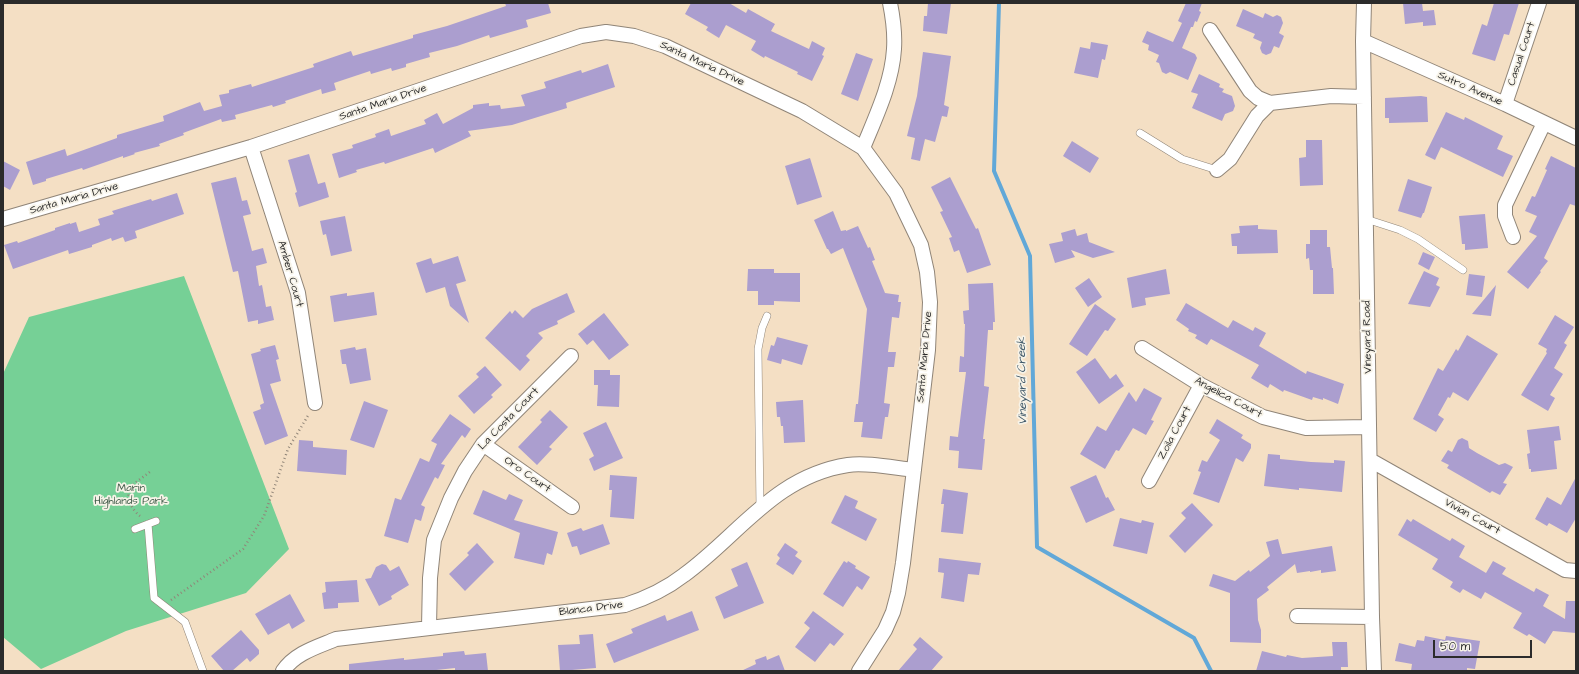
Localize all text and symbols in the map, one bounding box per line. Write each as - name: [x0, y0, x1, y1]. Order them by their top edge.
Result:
- street label: Casual Court: [1505, 20, 1539, 88]
- street label: Santa Maria Drive: [658, 39, 746, 89]
- street label: Sutro Avenue: [1436, 69, 1504, 109]
- street label: Santa Maria Drive: [338, 82, 428, 124]
- street label: Santa Maria Drive: [28, 180, 120, 218]
- street label: Amber Court: [274, 239, 306, 309]
- street label: Vineyard Road: [1361, 300, 1375, 374]
- street label: Santa Maria Drive: [914, 311, 936, 403]
- water label: Vineyard Creek: [1015, 337, 1031, 425]
- street label: Angelica Court: [1192, 375, 1264, 421]
- street label: La Costa Court: [476, 385, 542, 453]
- street label: Zoila Court: [1155, 404, 1195, 462]
- street label: Oro Court: [501, 454, 553, 496]
- park label: Marin Highlands Park: [94, 482, 168, 508]
- street label: Vivian Court: [1442, 496, 1502, 538]
- street label: Blanca Drive: [558, 599, 624, 619]
- scale bar: [1435, 632, 1534, 658]
- text: 50 m: [1440, 638, 1470, 655]

